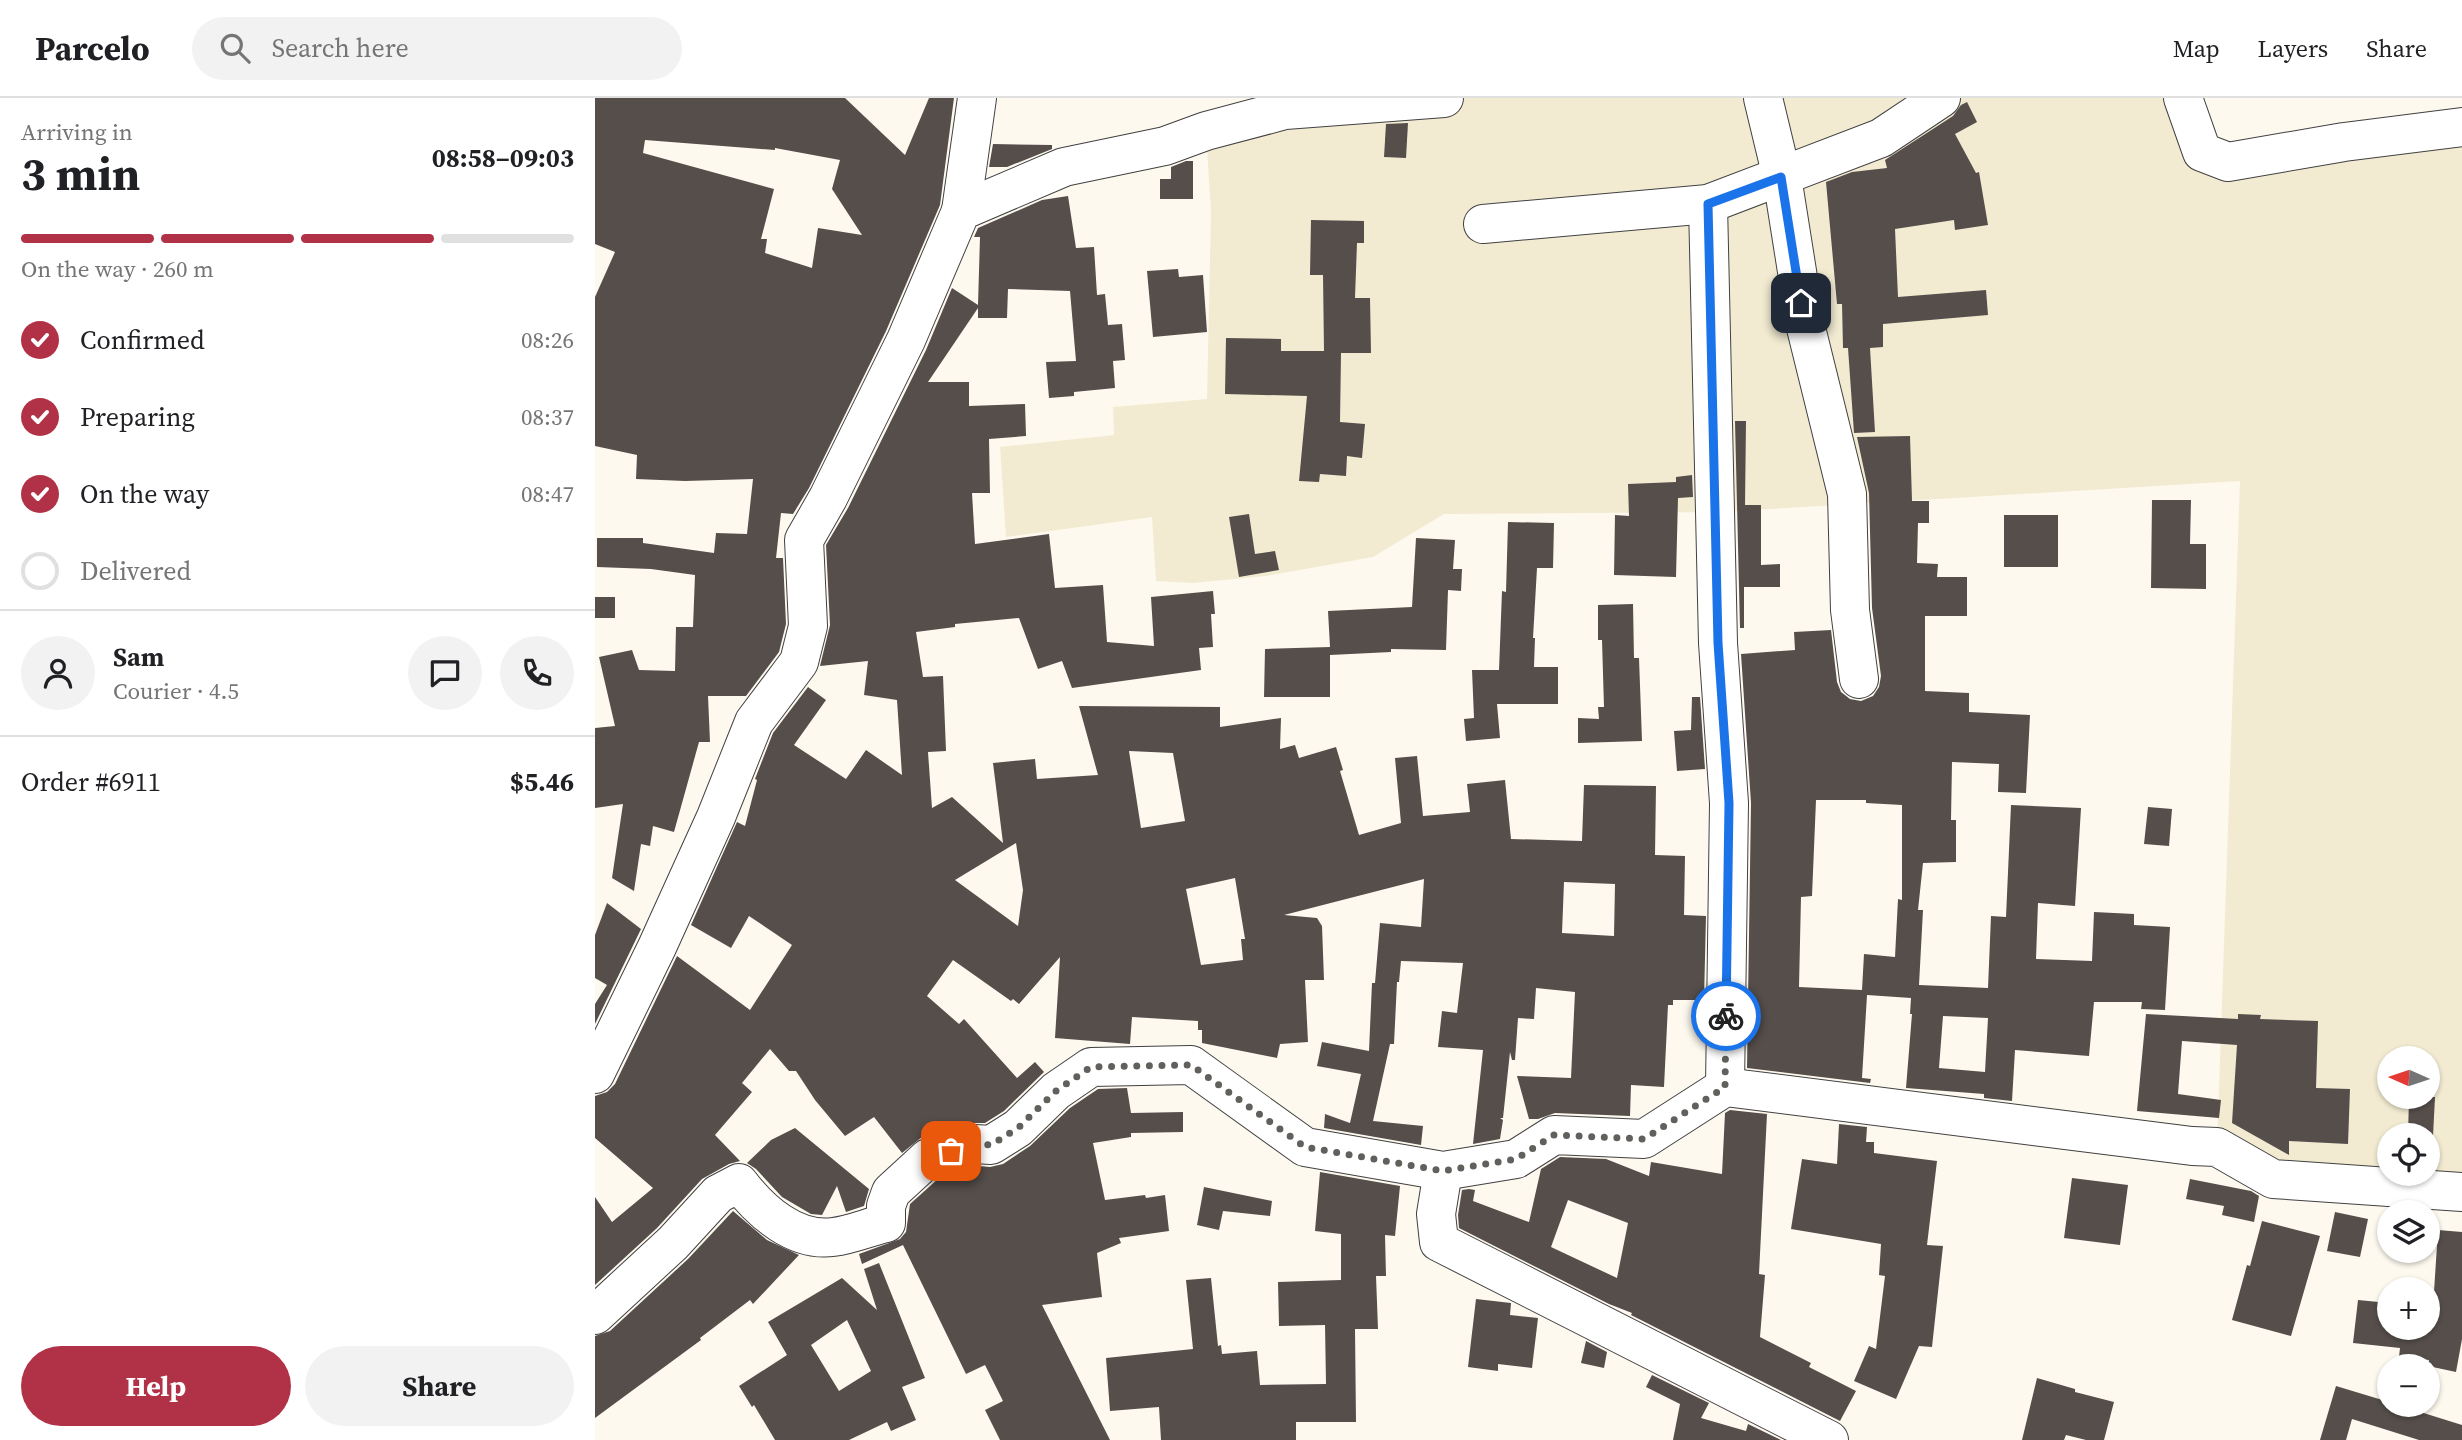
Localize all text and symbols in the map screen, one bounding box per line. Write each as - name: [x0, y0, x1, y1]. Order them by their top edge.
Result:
- search box: [192, 17, 682, 80]
- text: Parcelo: [35, 26, 150, 71]
- icon: search: [216, 29, 254, 67]
- text: Search here: [272, 30, 409, 66]
- text: Map: [2173, 32, 2220, 65]
- text: Layers: [2258, 32, 2328, 65]
- text: Share: [2366, 32, 2427, 65]
- text: Arriving in: [21, 116, 133, 148]
- text: 08:58–09:03: [432, 140, 574, 176]
- text: 3 min: [21, 142, 140, 205]
- text: On the way · 260 m: [21, 253, 214, 285]
- pin: [1771, 273, 1831, 333]
- icon: home: [1782, 284, 1820, 322]
- icon: check: [21, 321, 59, 359]
- text: Confirmed: [80, 322, 205, 358]
- text: 08:26: [521, 324, 574, 356]
- icon: check: [21, 398, 59, 436]
- text: Preparing: [80, 399, 195, 435]
- text: 08:37: [521, 401, 574, 433]
- icon: check: [21, 475, 59, 513]
- text: On the way: [80, 476, 209, 512]
- text: 08:47: [521, 478, 574, 510]
- text: Delivered: [80, 553, 191, 589]
- button: person: [21, 636, 95, 710]
- button: chat: [408, 636, 482, 710]
- button: phone: [500, 636, 574, 710]
- text: Sam: [113, 639, 164, 675]
- text: Courier · 4.5: [113, 675, 239, 707]
- text: Order #6911: [21, 764, 161, 800]
- text: $5.46: [510, 764, 574, 800]
- courier: [1691, 981, 1761, 1051]
- icon: bike: [1707, 997, 1745, 1035]
- north arrow: [2377, 1046, 2439, 1110]
- map controls: [2377, 1046, 2440, 1417]
- pin: [921, 1121, 981, 1181]
- button: locate: [2377, 1123, 2440, 1186]
- icon: bag: [932, 1132, 970, 1170]
- button: layers: [2377, 1200, 2440, 1263]
- button: +: [2377, 1277, 2440, 1340]
- button: Help: [21, 1346, 291, 1426]
- button: Share: [305, 1346, 574, 1426]
- button: −: [2377, 1354, 2440, 1417]

